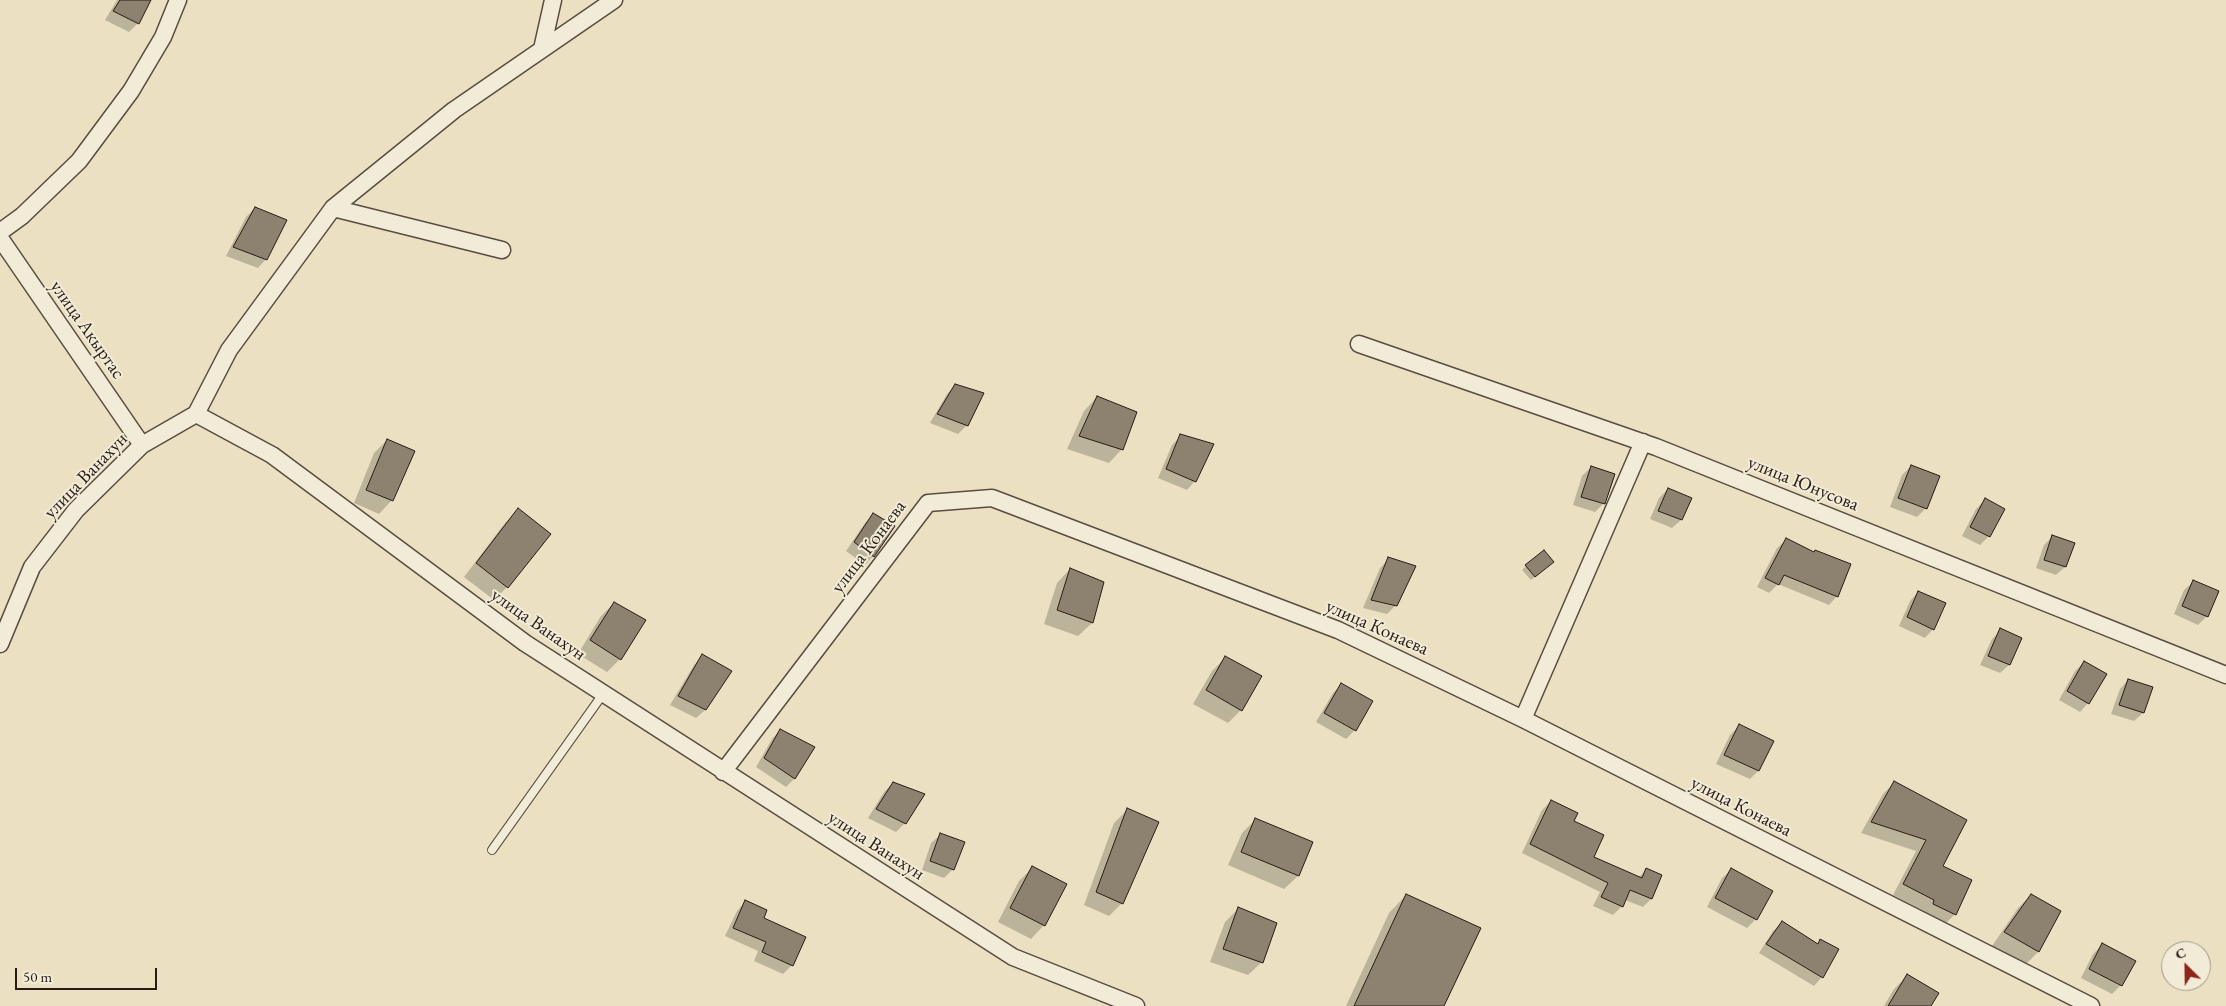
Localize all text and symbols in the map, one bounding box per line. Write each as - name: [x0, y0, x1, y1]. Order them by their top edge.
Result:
- street label: улица Акыртас: [45, 276, 129, 384]
- street label: улица Ванахун: [39, 428, 133, 524]
- street label: улица Юнусова: [1744, 451, 1862, 517]
- street label: улица Конаева: [827, 496, 911, 598]
- street label: улица Ванахун: [486, 584, 590, 666]
- street label: улица Конаева: [1322, 595, 1432, 661]
- street label: улица Конаева: [1687, 772, 1795, 842]
- street label: улица Ванахун: [823, 806, 929, 886]
- north arrow: [2161, 941, 2211, 991]
- text: С: [2172, 943, 2189, 963]
- scale bar: [18, 958, 160, 990]
- text: 50 m: [23, 967, 52, 986]

